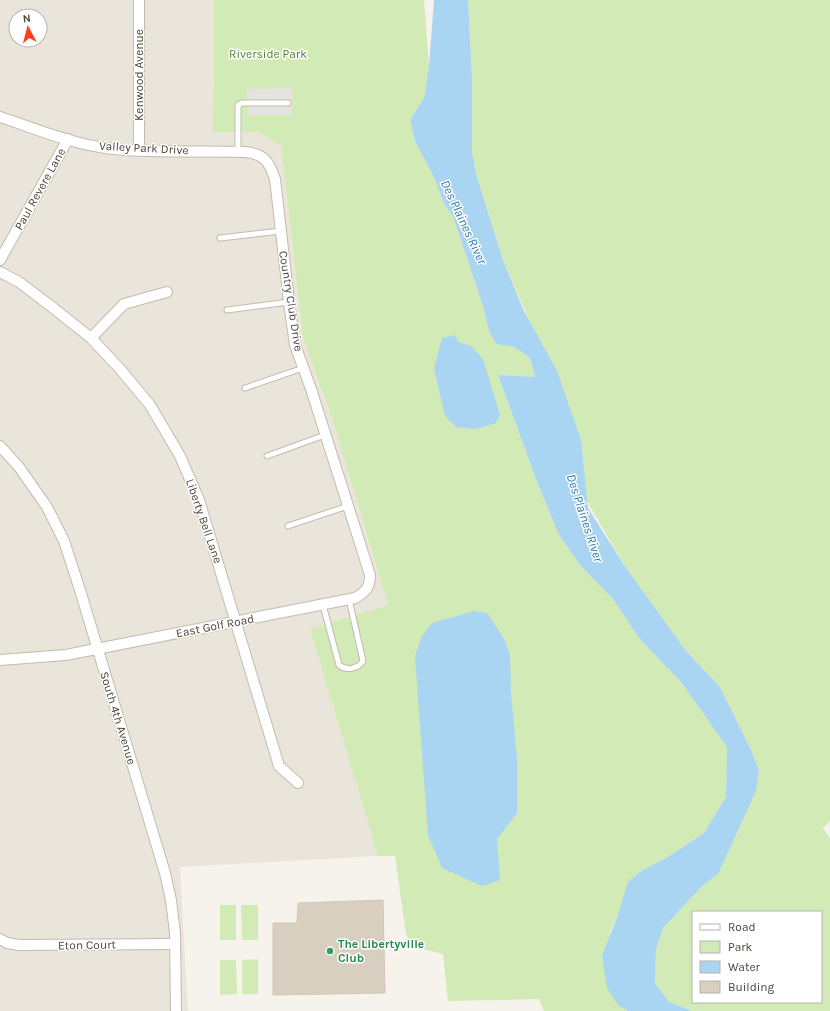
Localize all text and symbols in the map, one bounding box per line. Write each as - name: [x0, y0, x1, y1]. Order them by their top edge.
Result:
- north arrow: [8, 8, 48, 48]
- text: N: [22, 12, 32, 26]
- street label: Kenwood Avenue: [132, 29, 146, 121]
- park label: Riverside Park: [229, 47, 307, 61]
- street label: Valley Park Drive: [99, 139, 189, 157]
- street label: Paul Revere Lane: [12, 146, 68, 232]
- water label: Des Plaines River: [438, 177, 490, 267]
- street label: Country Club Drive: [276, 250, 306, 352]
- water label: Des Plaines River: [564, 472, 606, 564]
- street label: Liberty Bell Lane: [183, 477, 225, 565]
- street label: East Golf Road: [175, 612, 255, 640]
- street label: South 4th Avenue: [97, 670, 139, 766]
- legend: [692, 911, 822, 1003]
- text: Road: [728, 920, 756, 934]
- street label: Eton Court: [58, 937, 117, 953]
- place label: The Libertyville Club: [338, 937, 424, 965]
- text: Park: [728, 940, 753, 954]
- marker: The Libertyville Club: [325, 946, 335, 956]
- text: Water: [728, 960, 761, 974]
- text: Building: [728, 980, 775, 994]

